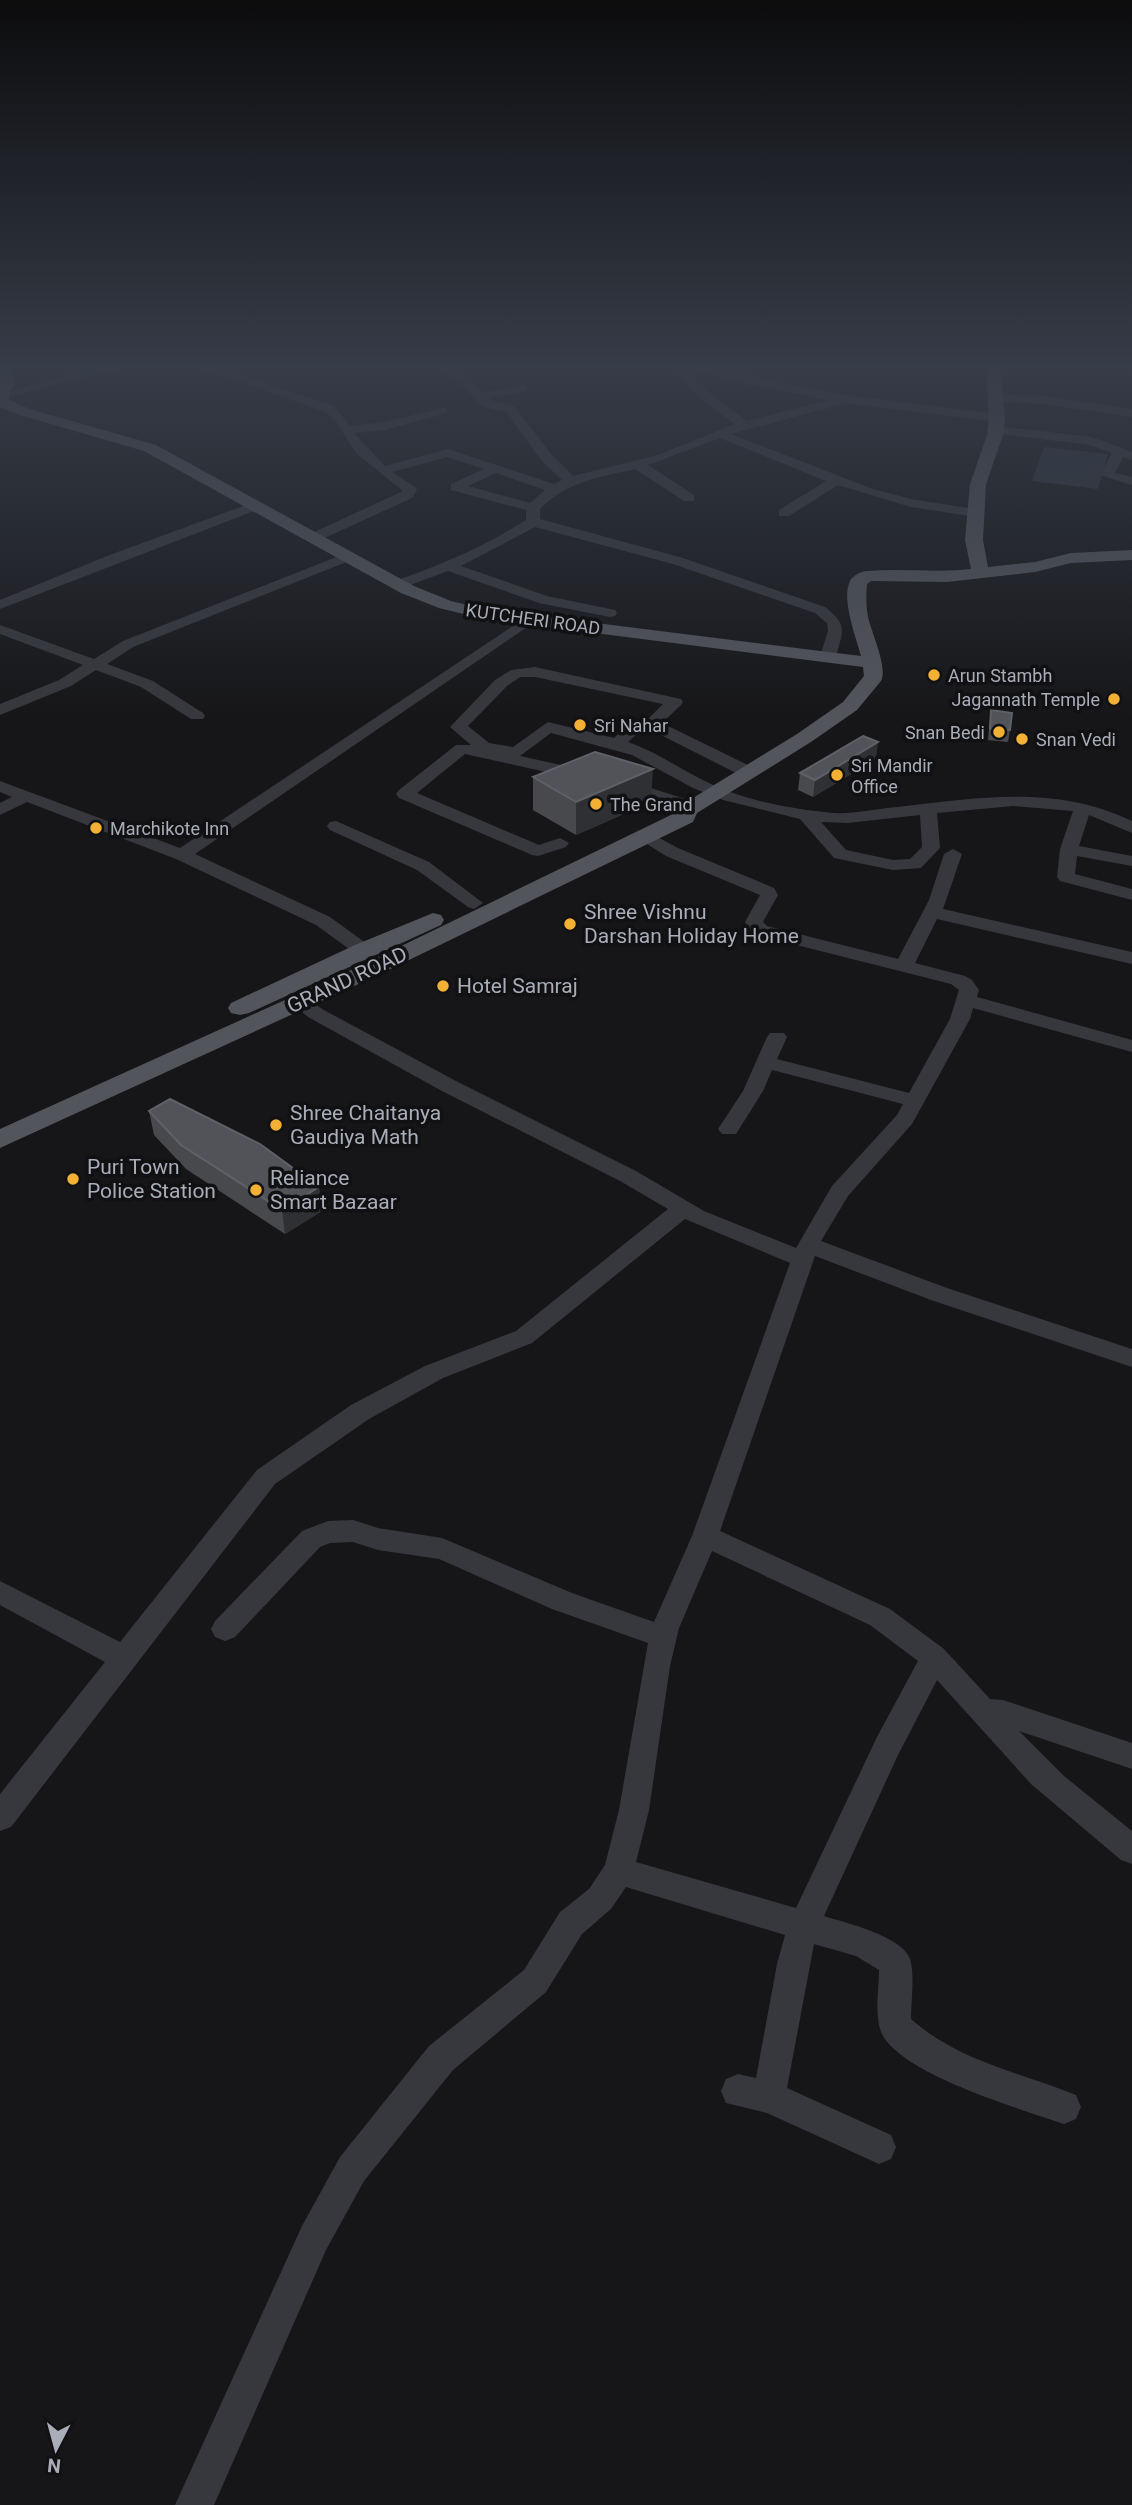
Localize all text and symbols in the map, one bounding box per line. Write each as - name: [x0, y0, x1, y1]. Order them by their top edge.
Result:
- street label: KUTCHERI ROAD: [464, 599, 602, 639]
- place label: Arun Stambh: [948, 665, 1052, 686]
- marker: Arun Stambh: [926, 667, 942, 683]
- place label: Jagannath Temple: [952, 689, 1100, 710]
- marker: Jagannath Temple: [1106, 691, 1122, 707]
- place label: Sri Nahar: [594, 715, 668, 736]
- marker: Sri Nahar: [572, 717, 588, 733]
- place label: Snan Bedi: [905, 722, 985, 743]
- marker: Snan Bedi: [991, 724, 1007, 740]
- place label: Snan Vedi: [1036, 729, 1116, 750]
- marker: Snan Vedi: [1014, 731, 1030, 747]
- place label: Sri Mandir Office: [851, 755, 933, 797]
- marker: Sri Mandir Office: [829, 767, 845, 783]
- place label: The Grand: [610, 794, 693, 815]
- marker: The Grand: [588, 796, 604, 812]
- place label: Marchikote Inn: [110, 818, 229, 839]
- marker: Marchikote Inn: [88, 820, 104, 836]
- place label: Shree Vishnu Darshan Holiday Home: [584, 900, 799, 948]
- marker: Shree Vishnu Darshan Holiday Home: [562, 916, 578, 932]
- street label: GRAND ROAD: [283, 942, 411, 1018]
- place label: Hotel Samraj: [457, 974, 578, 998]
- marker: Hotel Samraj: [435, 978, 451, 994]
- place label: Shree Chaitanya Gaudiya Math: [290, 1101, 441, 1149]
- marker: Shree Chaitanya Gaudiya Math: [268, 1117, 284, 1133]
- place label: Puri Town Police Station: [87, 1155, 216, 1203]
- place label: Reliance Smart Bazaar: [270, 1166, 397, 1214]
- marker: Puri Town Police Station: [65, 1171, 81, 1187]
- marker: Reliance Smart Bazaar: [248, 1182, 264, 1198]
- north arrow: [21, 2414, 91, 2484]
- text: N: [46, 2453, 62, 2478]

